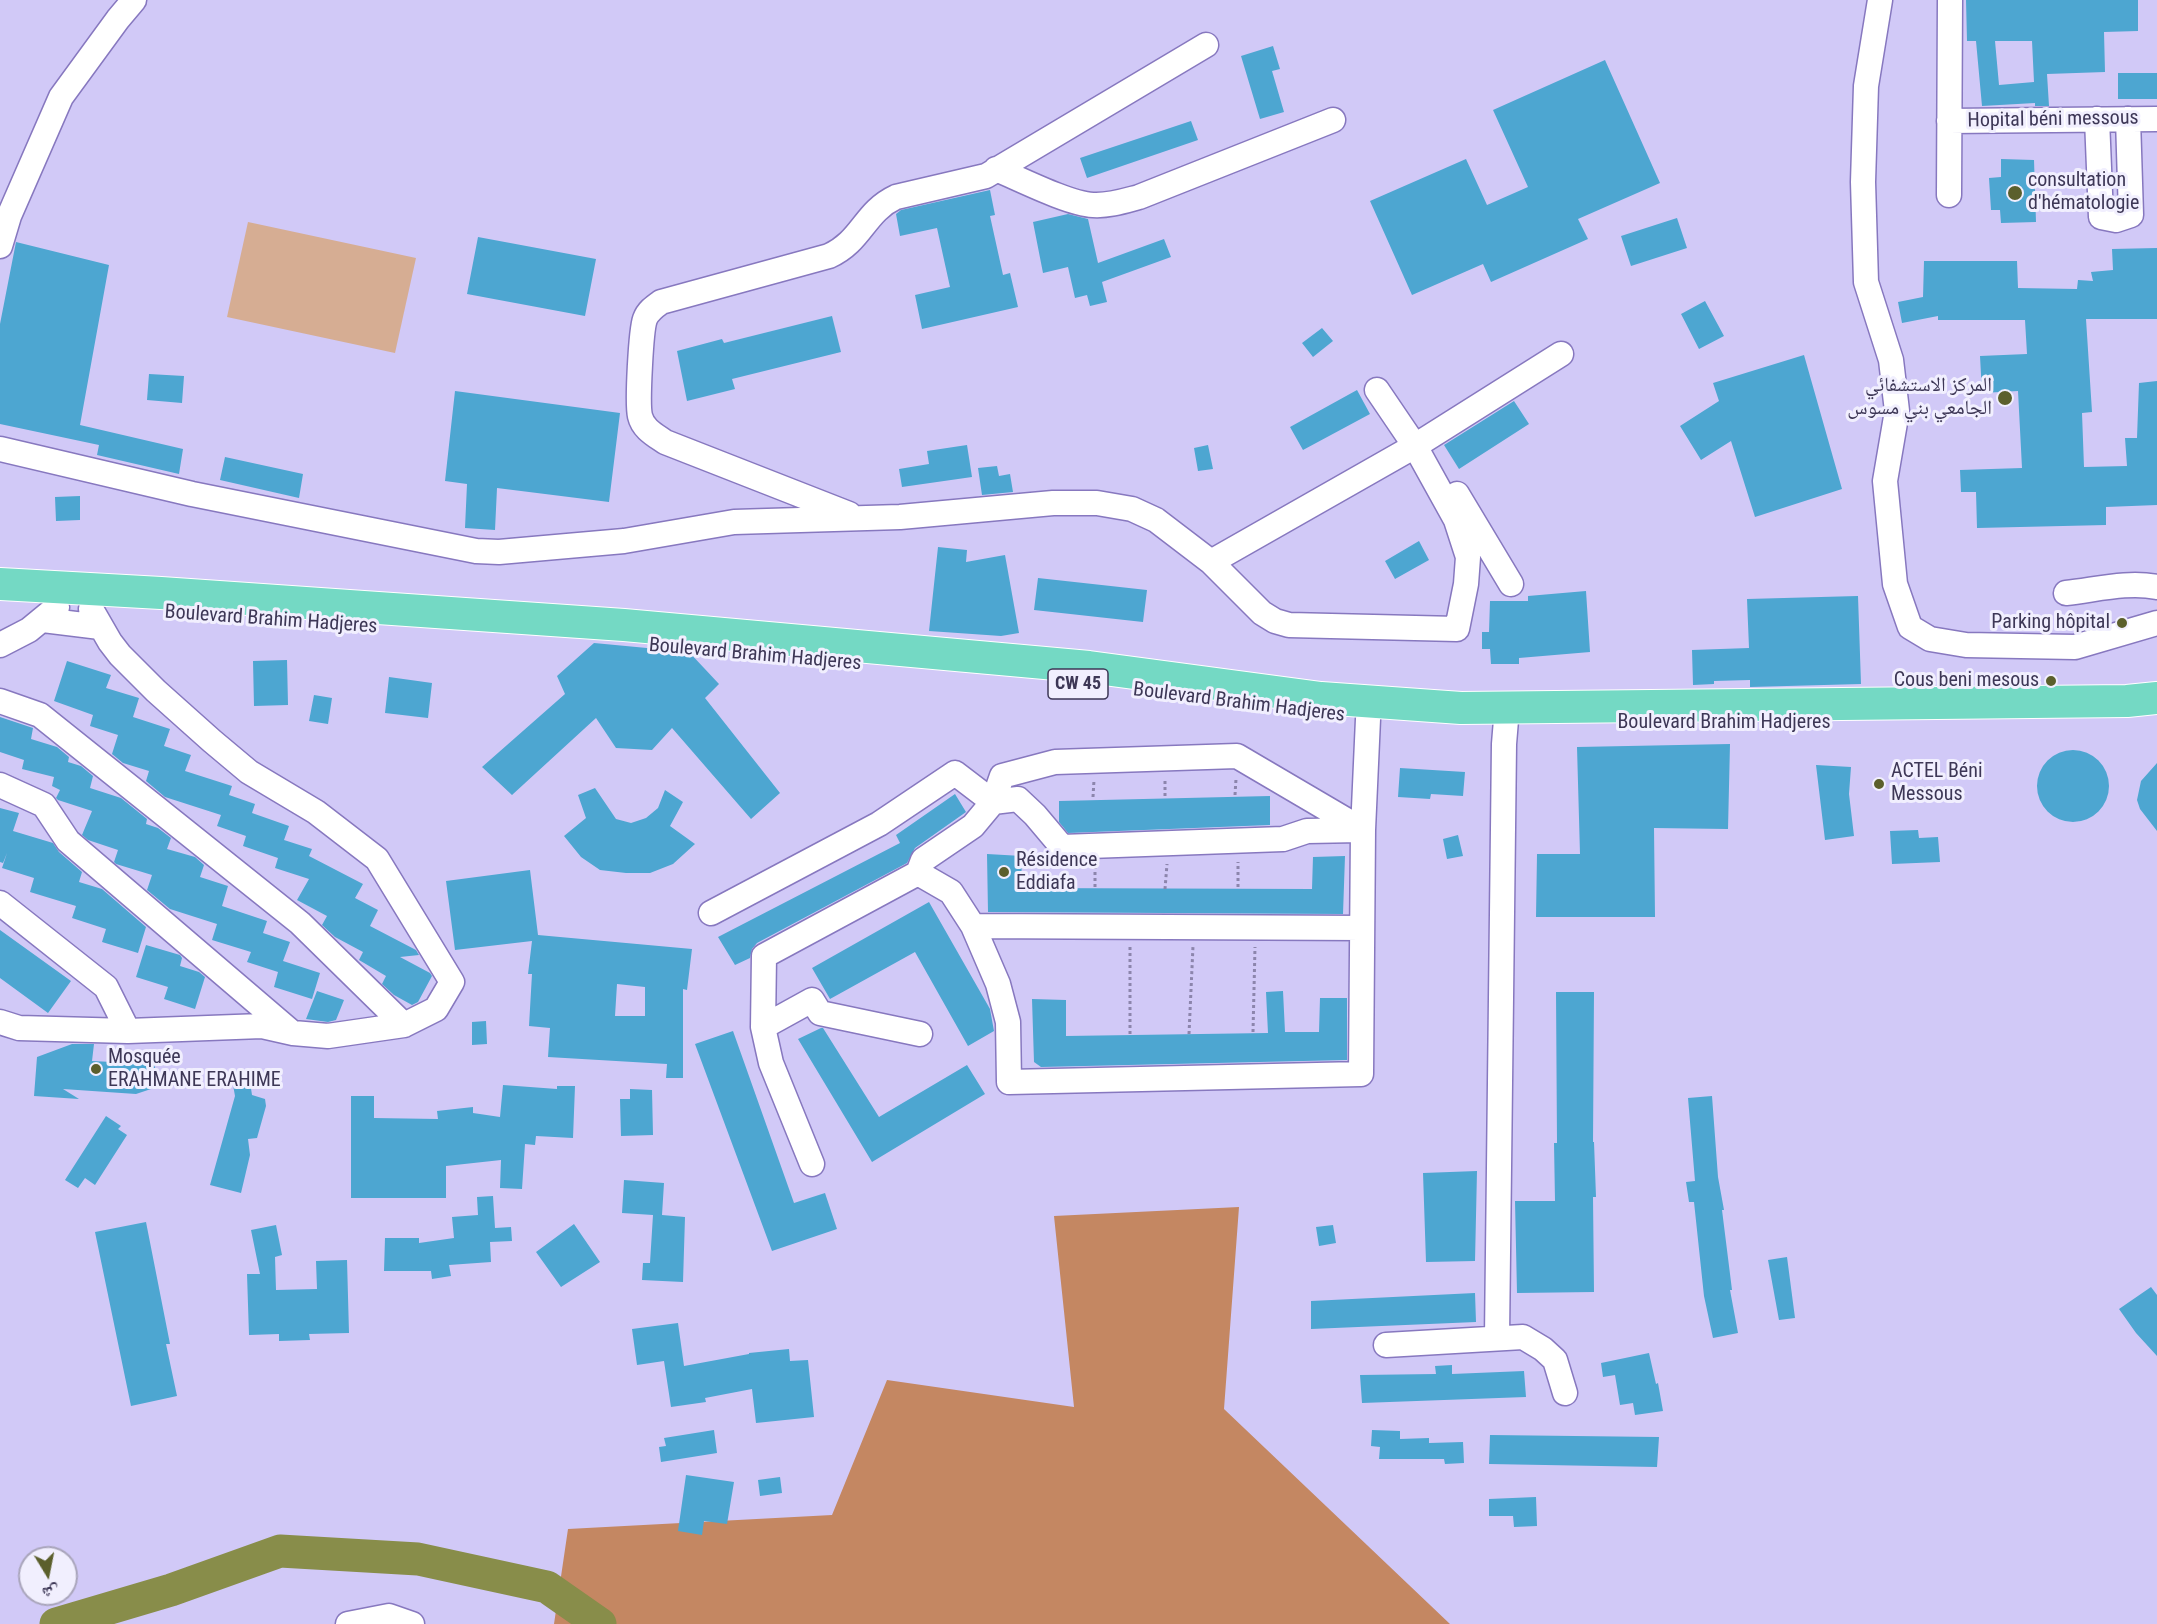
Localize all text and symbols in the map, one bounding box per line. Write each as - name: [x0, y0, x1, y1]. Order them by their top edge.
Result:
- street label: Hopital béni messous: [1967, 107, 2139, 133]
- place label: consultation d'hématologie: [2028, 169, 2139, 216]
- marker: consultation d'hématologie: [2006, 184, 2024, 202]
- place label: المركز الاستشفائي الجامعي بني مسوس: [1847, 374, 1992, 421]
- marker: المركز الاستشفائي الجامعي بني مسوس: [1996, 389, 2014, 407]
- street label: Boulevard Brahim Hadjeres: [164, 601, 378, 639]
- place label: Parking hôpital: [1991, 611, 2110, 635]
- marker: Parking hôpital: [2115, 616, 2129, 630]
- street label: Boulevard Brahim Hadjeres: [648, 634, 862, 676]
- road number: CW 45: [1048, 669, 1108, 699]
- place label: Cous beni mesous: [1894, 669, 2039, 693]
- marker: Cous beni mesous: [2044, 674, 2058, 688]
- street label: Boulevard Brahim Hadjeres: [1132, 678, 1346, 728]
- street label: Boulevard Brahim Hadjeres: [1617, 711, 1831, 735]
- place label: ACTEL Béni Messous: [1891, 760, 1983, 807]
- marker: ACTEL Béni Messous: [1872, 777, 1886, 791]
- place label: Résidence Eddiafa: [1016, 849, 1097, 896]
- marker: Résidence Eddiafa: [997, 865, 1011, 879]
- place label: Mosquée ERAHMANE ERAHIME: [108, 1046, 281, 1093]
- marker: Mosquée ERAHMANE ERAHIME: [89, 1062, 103, 1076]
- north arrow: [18, 1546, 78, 1606]
- text: ش: [41, 1581, 61, 1603]

